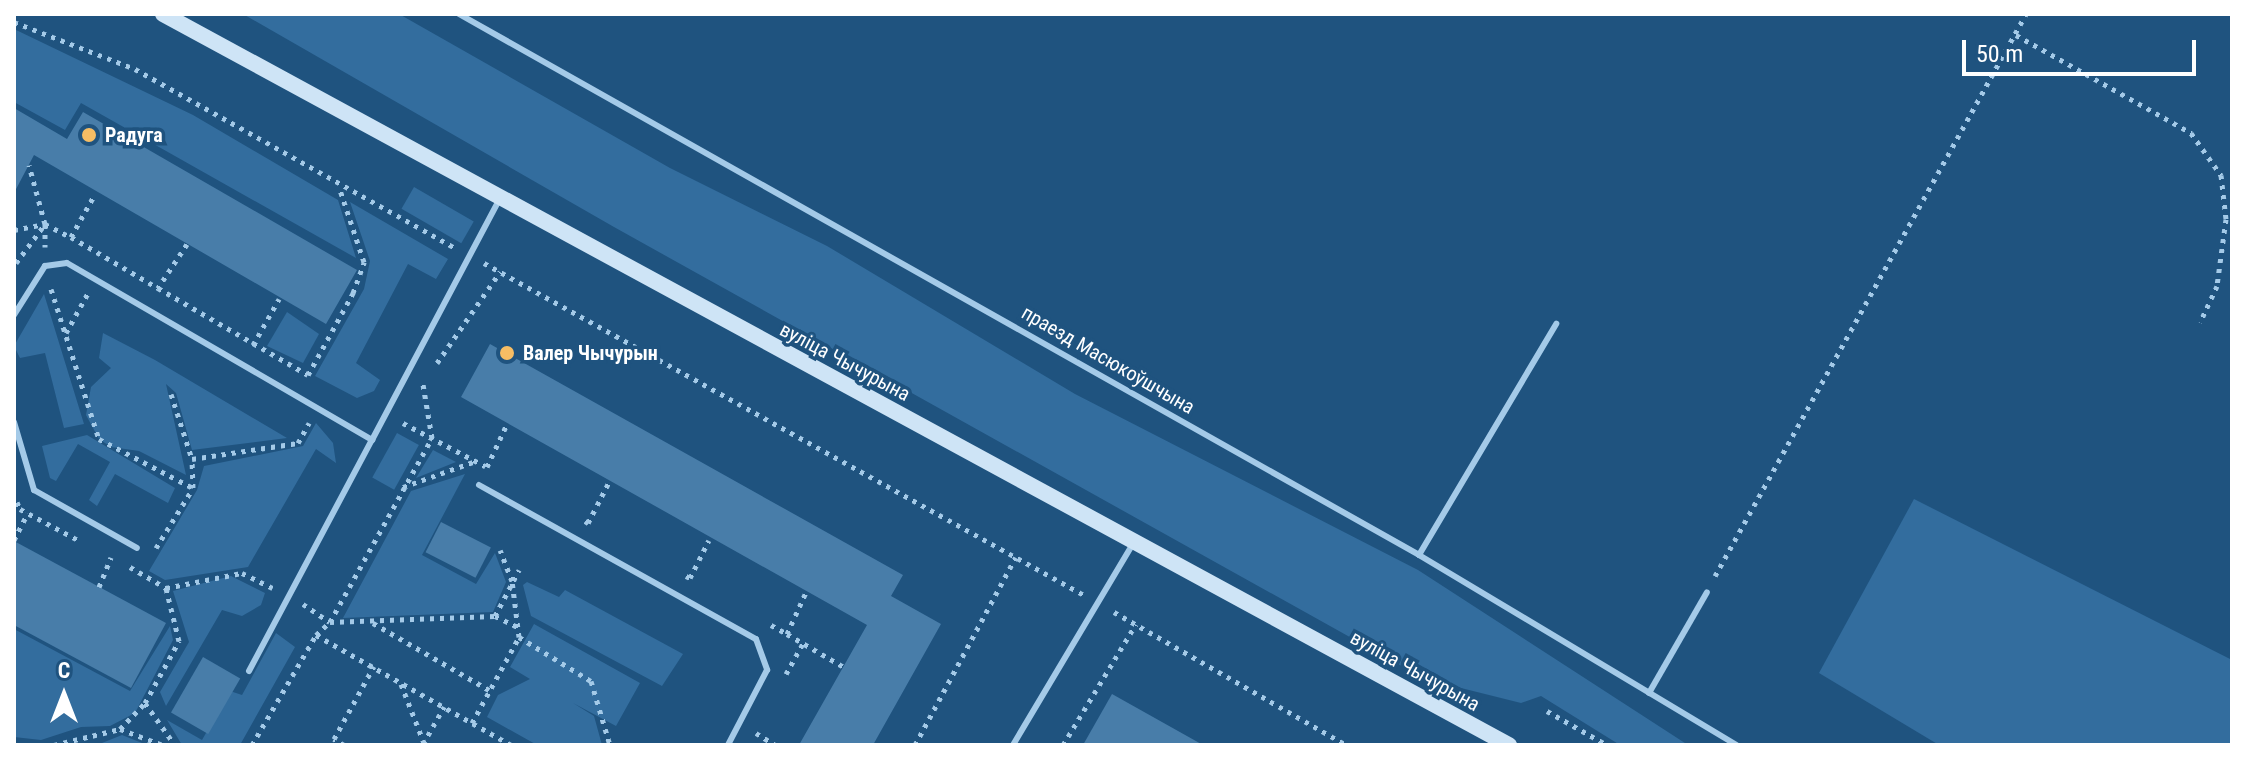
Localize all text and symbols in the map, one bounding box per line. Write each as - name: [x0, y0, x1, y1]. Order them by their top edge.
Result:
- scale bar: [1966, 24, 2200, 74]
- text: 50 m: [1976, 40, 2023, 68]
- place label: Радуга: [105, 123, 163, 147]
- marker: Радуга: [80, 126, 98, 144]
- street label: праезд Масюкоўшчына: [1017, 301, 1199, 419]
- street label: вуліца Чычурына: [776, 318, 914, 406]
- place label: Валер Чычурын: [523, 341, 658, 365]
- marker: Валер Чычурын: [498, 344, 516, 362]
- street label: вуліца Чычурына: [1346, 626, 1484, 716]
- north arrow: [24, 655, 104, 735]
- text: С: [58, 658, 70, 683]

